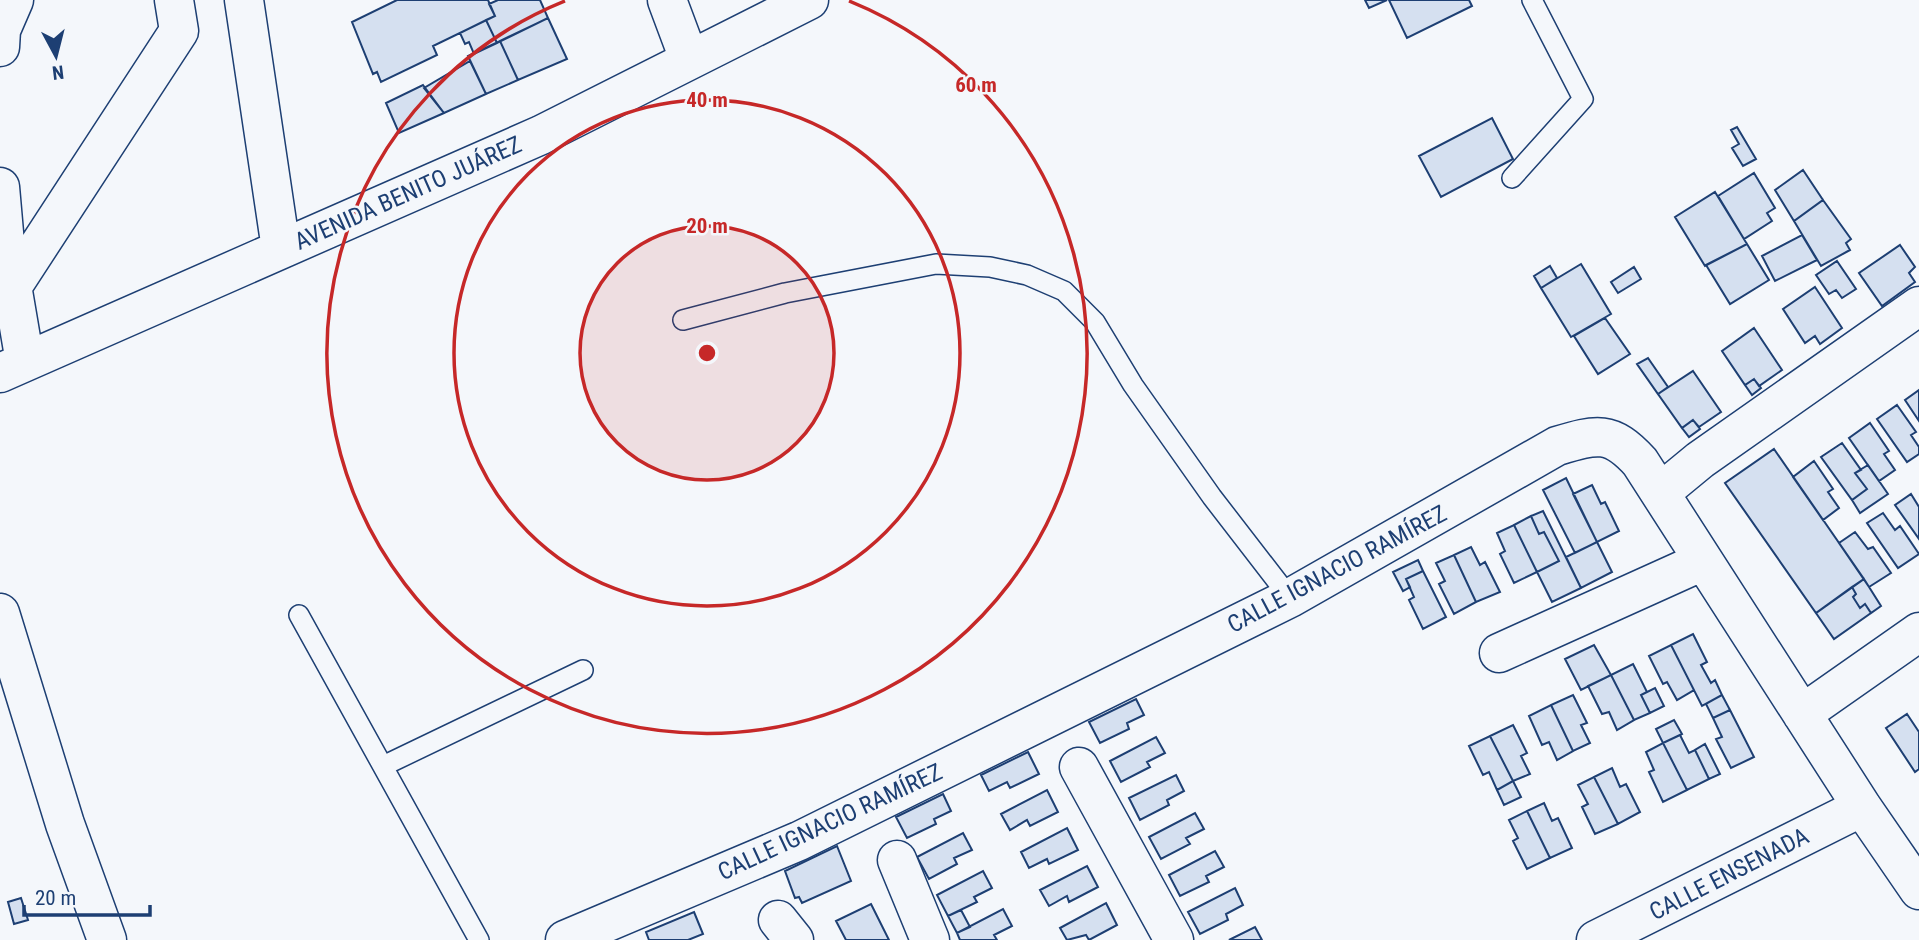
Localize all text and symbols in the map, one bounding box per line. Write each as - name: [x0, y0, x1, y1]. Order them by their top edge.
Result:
- north arrow: [21, 21, 91, 91]
- text: N: [51, 60, 65, 85]
- text: 60 m: [955, 73, 997, 97]
- text: 40 m: [686, 88, 728, 112]
- street label: AVENIDA BENITO JUÁREZ: [290, 130, 526, 256]
- text: 20 m: [686, 214, 728, 238]
- centre of rings: [695, 341, 719, 365]
- street label: CALLE IGNACIO RAMÍREZ: [1223, 499, 1451, 639]
- street label: CALLE IGNACIO RAMÍREZ: [713, 758, 947, 886]
- street label: CALLE ENSENADA: [1645, 822, 1814, 926]
- scale bar: [24, 874, 150, 918]
- text: 20 m: [35, 886, 76, 910]

